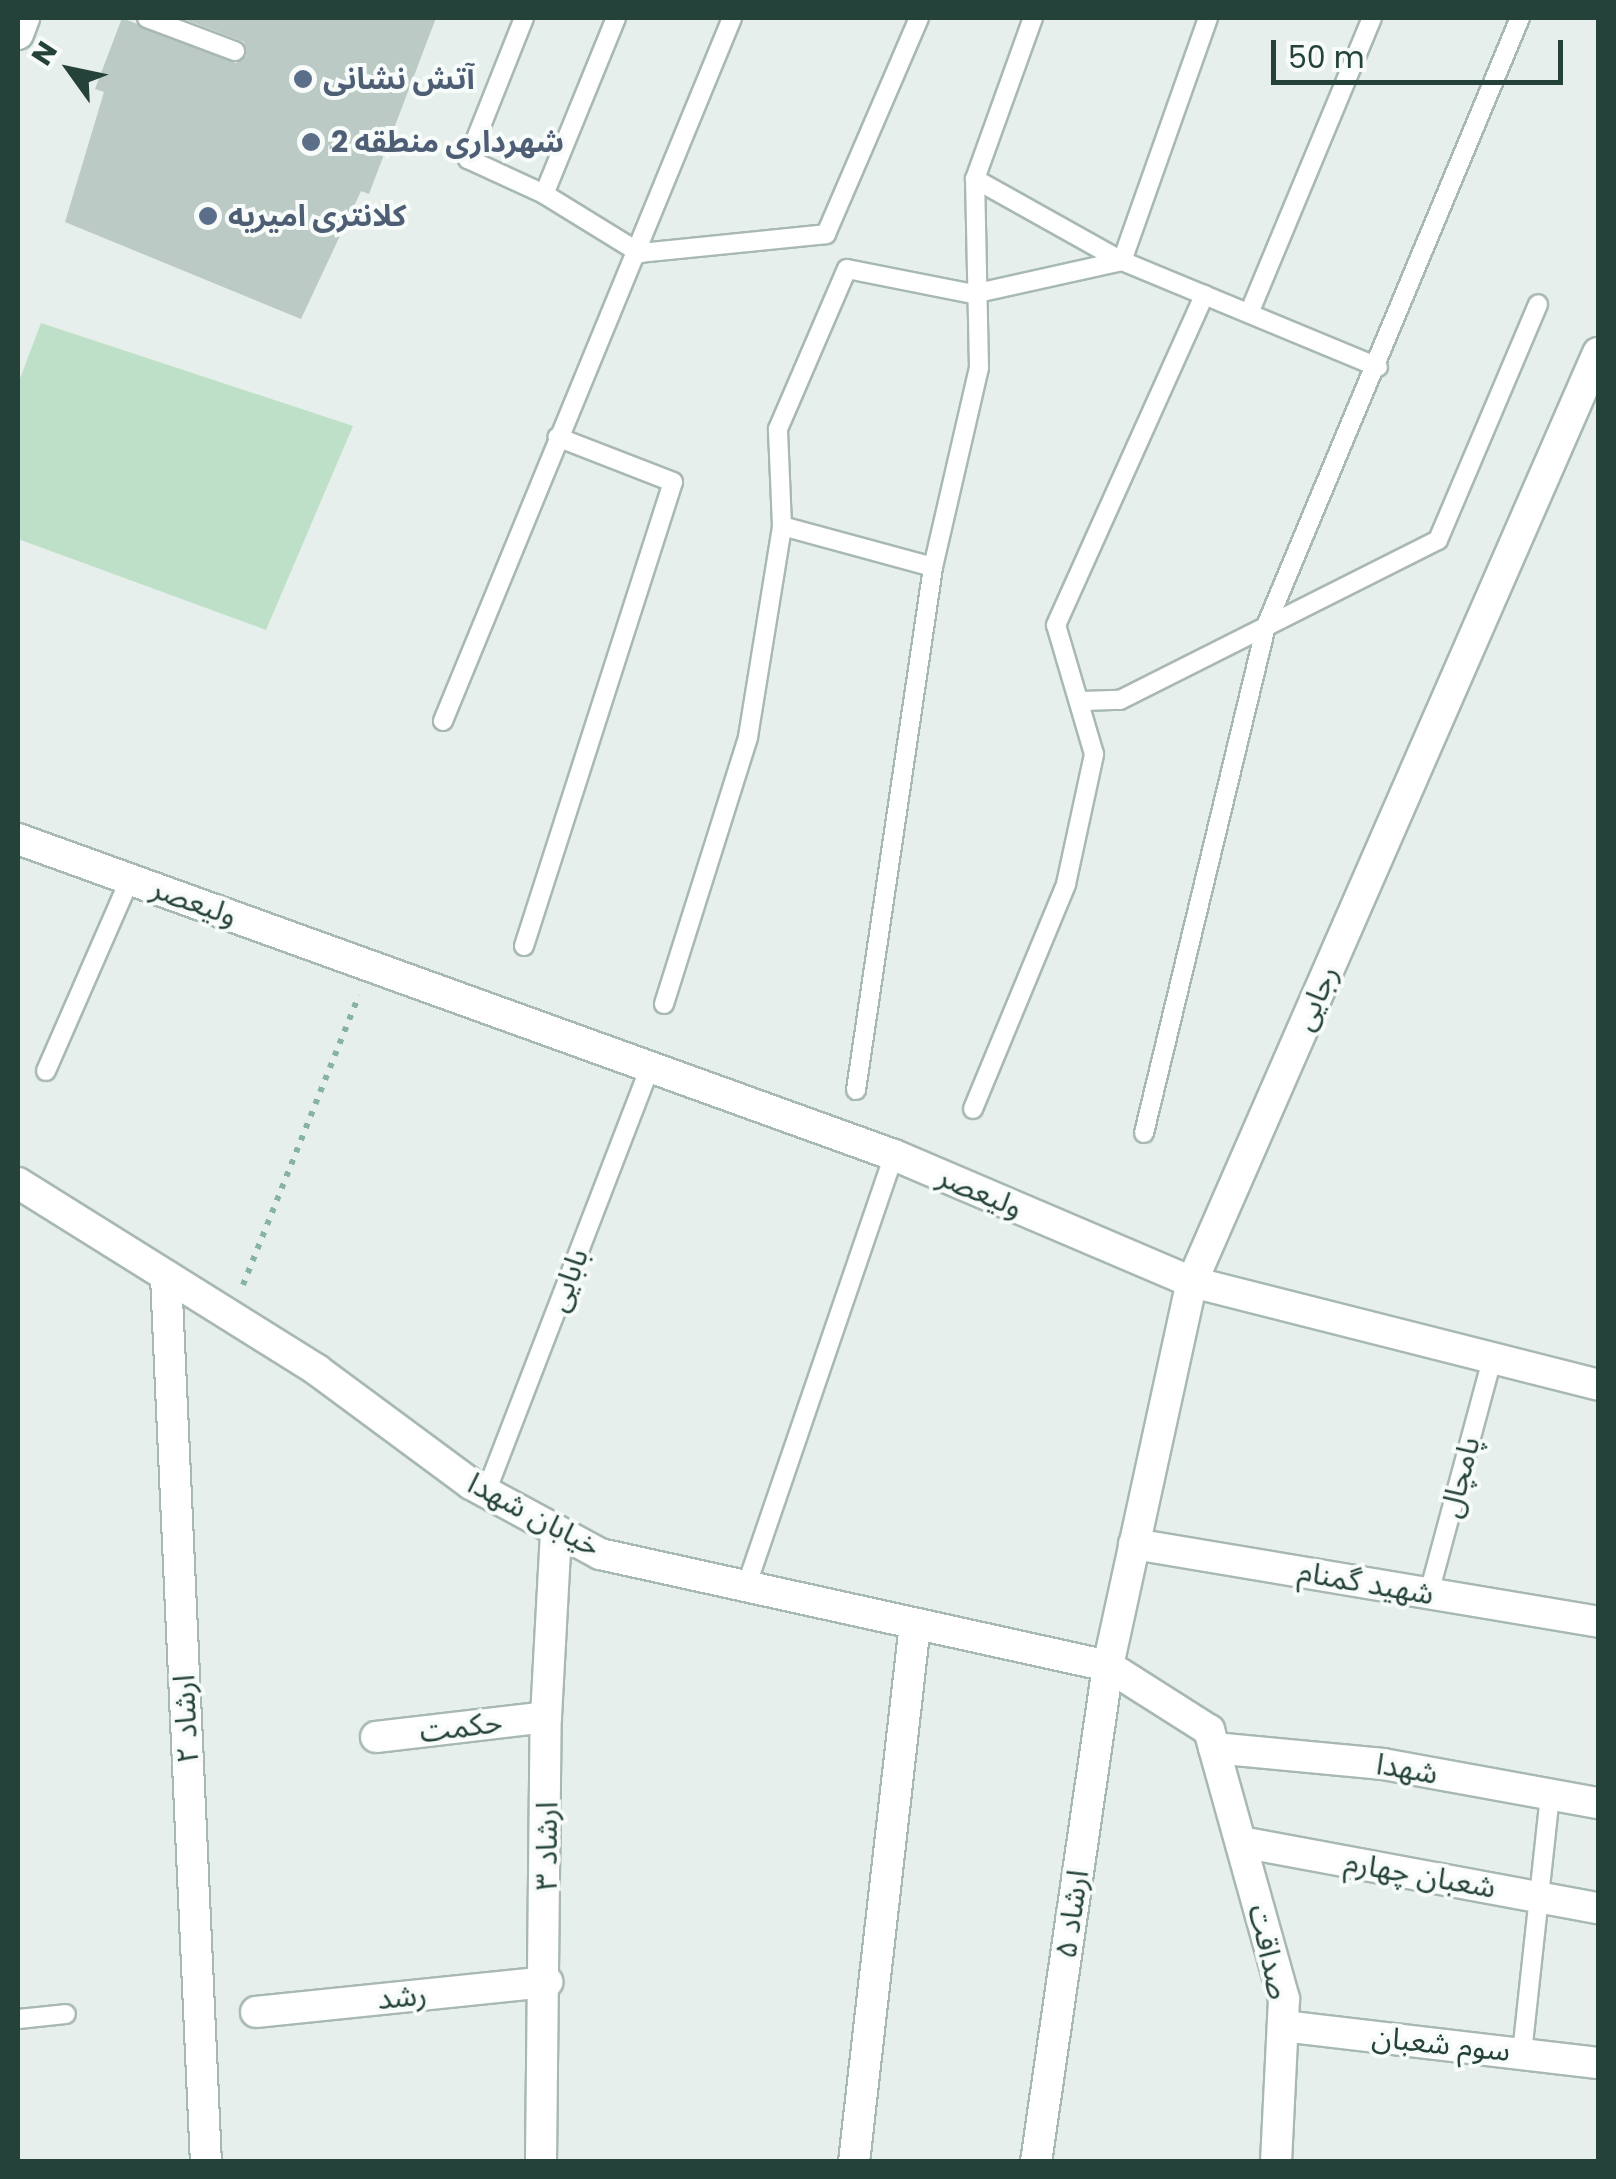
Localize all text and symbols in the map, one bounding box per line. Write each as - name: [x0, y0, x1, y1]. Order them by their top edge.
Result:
- north arrow: [20, 20, 120, 120]
- scale bar: [1276, 20, 1568, 82]
- text: N: [22, 34, 67, 73]
- text: 50 m: [1288, 36, 1365, 79]
- place label: آتش نشانی: [323, 61, 475, 97]
- marker: آتش نشانی: [292, 68, 314, 90]
- place label: شهرداری منطقه 2: [331, 124, 564, 160]
- marker: شهرداری منطقه 2: [300, 131, 322, 153]
- place label: کلانتری امیریه: [228, 198, 406, 234]
- marker: کلانتری امیریه: [197, 205, 219, 227]
- street label: ولیعصر: [146, 870, 242, 934]
- street label: رجایی: [1286, 960, 1346, 1036]
- street label: ولیعصر: [932, 1158, 1028, 1226]
- street label: بابایی: [540, 1243, 596, 1317]
- street label: پامچال: [1432, 1433, 1488, 1521]
- street label: خیابان شهدا: [462, 1465, 606, 1565]
- street label: شهید گمنام: [1295, 1553, 1437, 1613]
- street label: ارشاد ۲: [166, 1674, 206, 1764]
- street label: حکمت: [418, 1704, 504, 1750]
- street label: شهدا: [1373, 1746, 1441, 1792]
- street label: ارشاد ۳: [529, 1802, 565, 1890]
- street label: شعبان چهارم: [1342, 1844, 1498, 1906]
- street label: ارشاد ۵: [1048, 1867, 1096, 1961]
- street label: صداقت: [1241, 1901, 1297, 2003]
- street label: رشد: [375, 1977, 429, 2017]
- street label: سوم شعبان: [1370, 2019, 1512, 2069]

